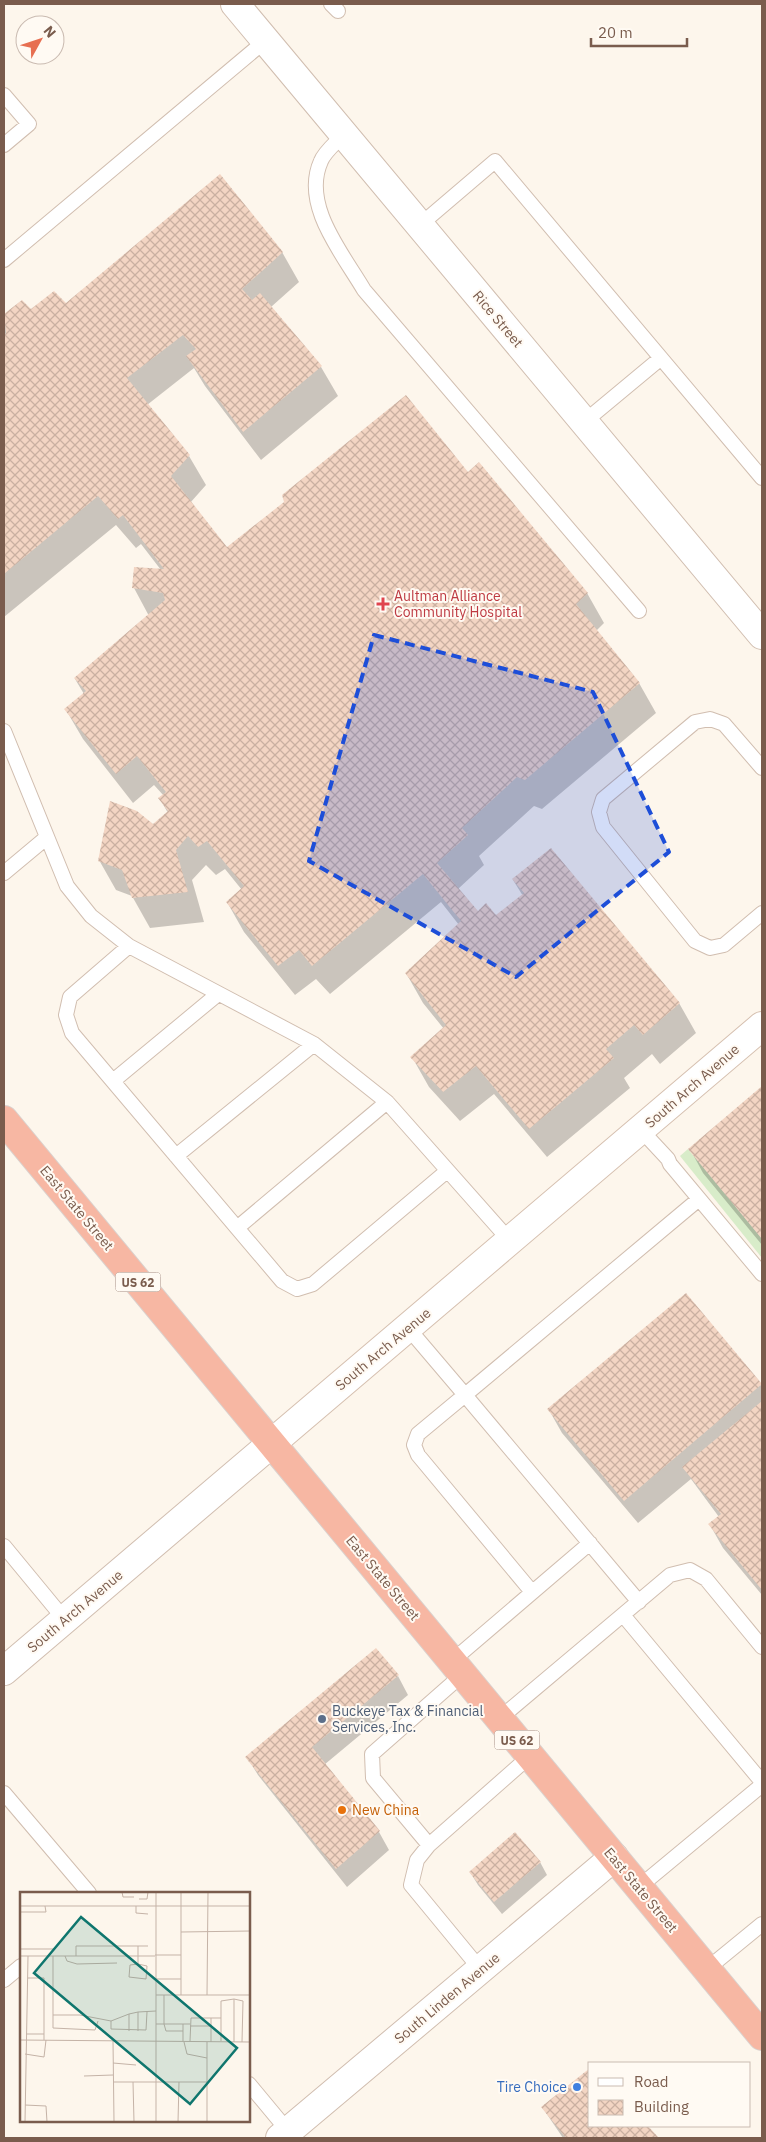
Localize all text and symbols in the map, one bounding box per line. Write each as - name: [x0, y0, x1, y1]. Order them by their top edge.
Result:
- north arrow: [15, 15, 65, 65]
- scale bar: [591, 15, 687, 47]
- text: N: [40, 22, 60, 41]
- text: 20 m: [598, 23, 633, 42]
- street label: Rice Street: [469, 287, 527, 351]
- place label: Aultman Alliance Community Hospital: [394, 587, 522, 621]
- marker: Aultman Alliance Community Hospital: [376, 597, 390, 611]
- street label: South Arch Avenue: [641, 1040, 743, 1132]
- street label: East State Street: [36, 1162, 118, 1254]
- road number: US 62: [116, 1272, 160, 1291]
- street label: South Arch Avenue: [332, 1304, 435, 1394]
- street label: East State Street: [342, 1532, 424, 1624]
- street label: South Arch Avenue: [24, 1566, 127, 1656]
- place label: Buckeye Tax & Financial Services, Inc.: [332, 1702, 483, 1736]
- marker: Buckeye Tax & Financial Services, Inc.: [316, 1713, 328, 1725]
- road number: US 62: [494, 1730, 540, 1750]
- place label: New China: [352, 1801, 420, 1819]
- marker: New China: [336, 1804, 348, 1816]
- street label: East State Street: [600, 1844, 682, 1936]
- inset map: [20, 1892, 250, 2122]
- street label: South Linden Avenue: [391, 1948, 504, 2047]
- legend: [588, 2062, 751, 2127]
- text: Road: [634, 2072, 669, 2091]
- place label: Tire Choice: [497, 2078, 567, 2096]
- marker: Tire Choice: [571, 2081, 583, 2093]
- text: Building: [634, 2097, 689, 2116]

